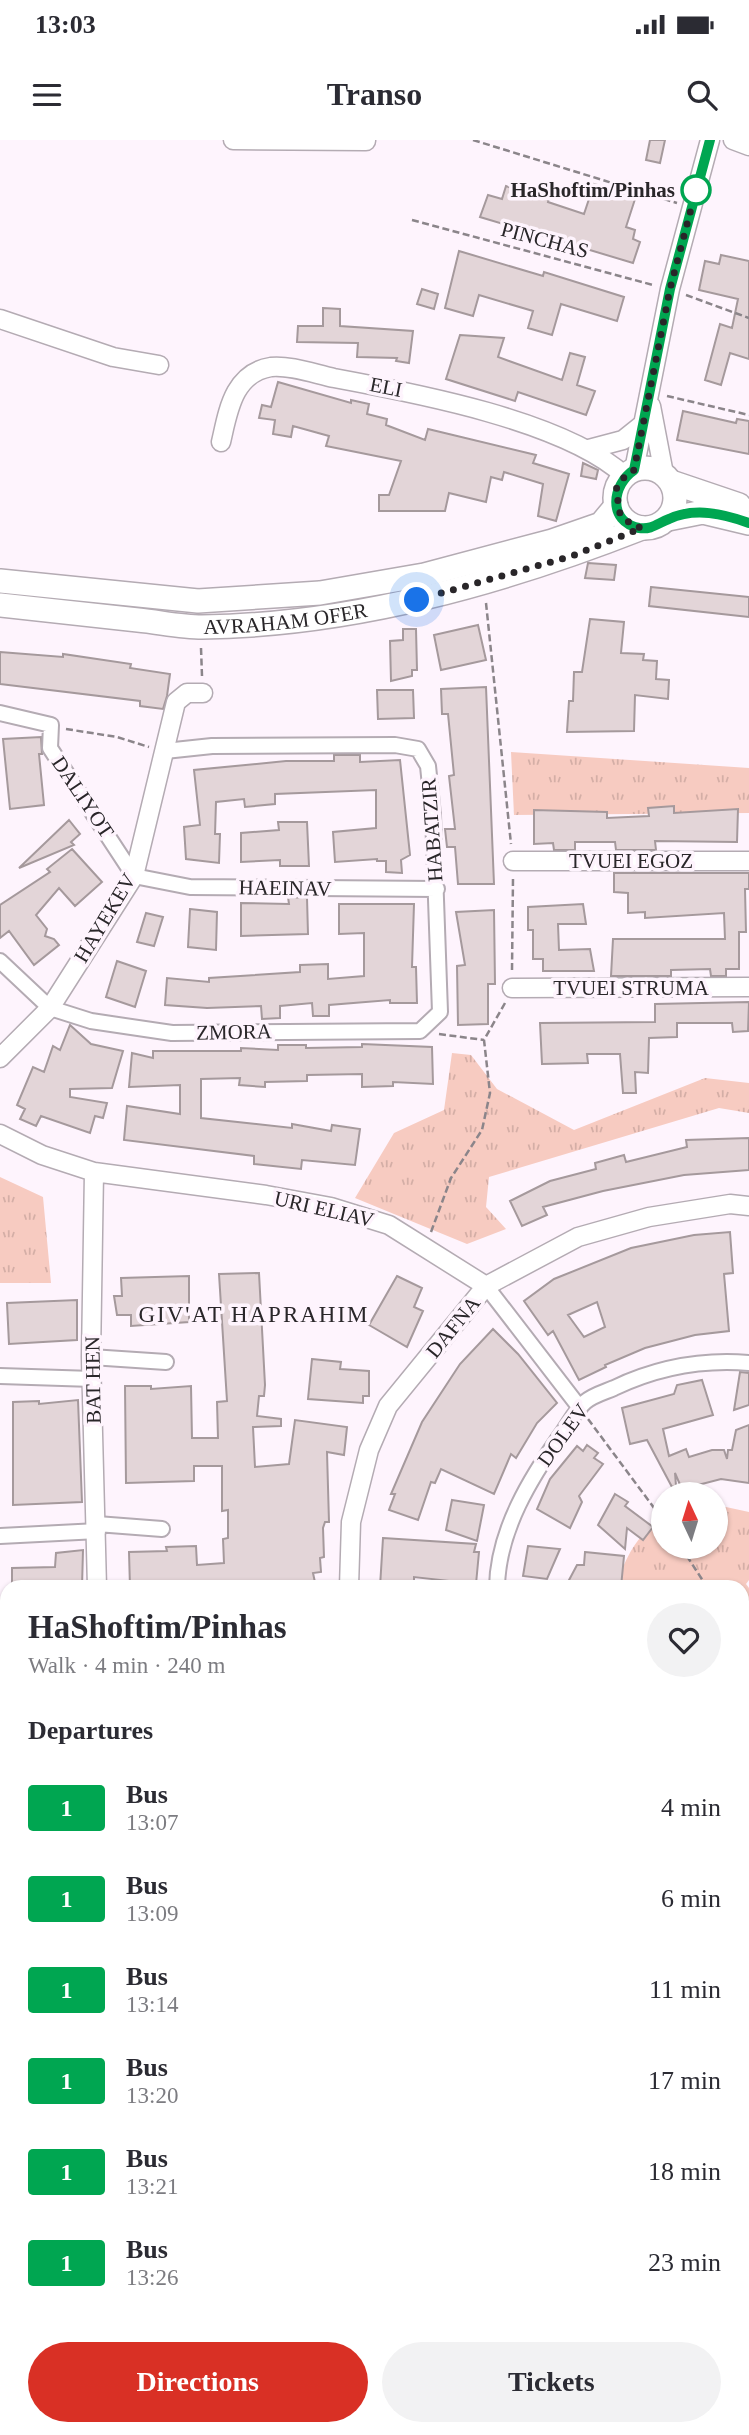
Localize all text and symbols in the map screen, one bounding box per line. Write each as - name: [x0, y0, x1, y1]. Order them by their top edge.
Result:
- text: 13:03: [35, 10, 96, 39]
- icon: menu: [28, 76, 66, 114]
- text: Transo: [327, 76, 422, 112]
- icon: search: [683, 76, 721, 114]
- marker: HaShoftim/Pinhas: [681, 175, 711, 205]
- place label: HaShoftim/Pinhas: [510, 178, 675, 202]
- street label: PINCHAS: [498, 217, 592, 263]
- street label: ELI: [368, 372, 404, 402]
- your location: [399, 582, 434, 617]
- street label: AVRAHAM OFER: [203, 598, 369, 639]
- street label: DALIYOT: [47, 752, 119, 843]
- street label: HABATZIR: [416, 777, 448, 883]
- street label: TVUEI EGOZ: [569, 849, 693, 873]
- street label: HAYEKEV: [69, 869, 141, 967]
- street label: HAEINAV: [238, 875, 332, 901]
- street label: TVUEI STRUMA: [553, 976, 710, 1000]
- street label: ZMORA: [196, 1019, 273, 1045]
- street label: URI ELIAV: [272, 1186, 376, 1232]
- street label: DAFNA: [421, 1291, 486, 1363]
- district label: GIV'AT HAPRAHIM: [138, 1302, 370, 1327]
- street label: BAT HEN: [80, 1336, 106, 1424]
- street label: DOLEV: [532, 1399, 594, 1471]
- north arrow: [651, 1482, 728, 1559]
- map controls: [651, 1482, 728, 1559]
- button: heart: [647, 1603, 721, 1677]
- text: HaShoftim/Pinhas: [28, 1609, 287, 1645]
- text: Walk · 4 min · 240 m: [28, 1653, 225, 1678]
- text: Departures: [28, 1716, 153, 1745]
- text: Bus: [126, 1780, 168, 1809]
- text: 4 min: [661, 1793, 721, 1822]
- text: 1: [61, 1795, 73, 1821]
- text: 13:07: [126, 1810, 178, 1835]
- text: Bus: [126, 1871, 168, 1900]
- text: 6 min: [661, 1884, 721, 1913]
- text: 1: [61, 1886, 73, 1912]
- text: 13:09: [126, 1901, 178, 1926]
- text: Bus: [126, 1962, 168, 1991]
- text: 11 min: [649, 1975, 721, 2004]
- text: 1: [61, 1977, 73, 2003]
- text: 13:14: [126, 1992, 178, 2017]
- text: Bus: [126, 2053, 168, 2082]
- text: 17 min: [648, 2066, 721, 2095]
- text: 1: [61, 2068, 73, 2094]
- text: 13:20: [126, 2083, 178, 2108]
- text: Bus: [126, 2144, 168, 2173]
- text: 18 min: [648, 2157, 721, 2186]
- text: 1: [61, 2159, 73, 2185]
- text: 13:21: [126, 2174, 178, 2199]
- text: Bus: [126, 2235, 168, 2264]
- text: 23 min: [648, 2248, 721, 2277]
- text: 1: [61, 2250, 73, 2276]
- text: 13:26: [126, 2265, 178, 2290]
- button: Directions: [28, 2342, 368, 2422]
- button: Tickets: [382, 2342, 721, 2422]

